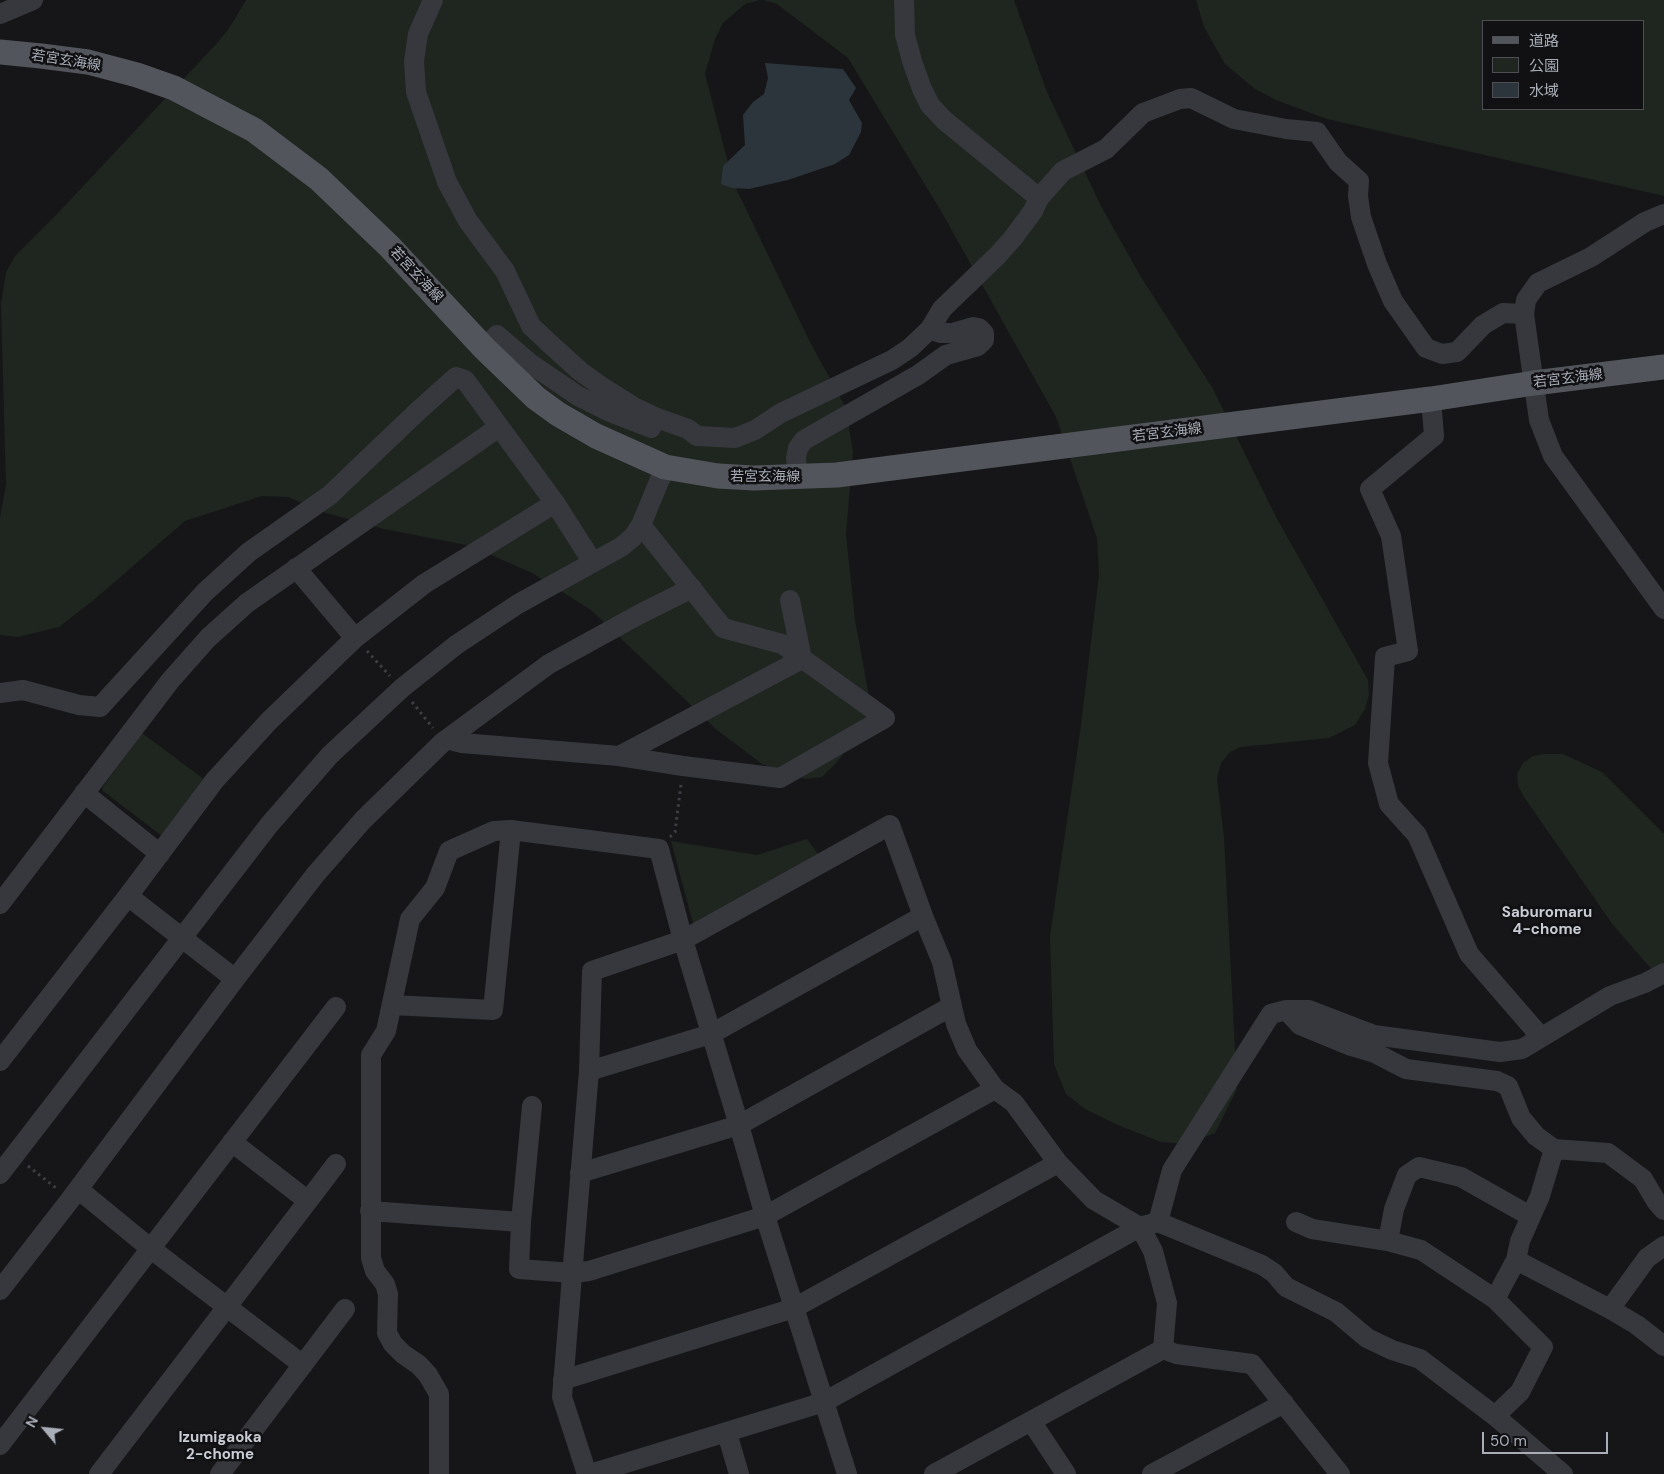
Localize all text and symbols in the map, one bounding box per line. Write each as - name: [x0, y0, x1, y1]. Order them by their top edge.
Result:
- legend: [1482, 20, 1644, 110]
- text: 道路: [1529, 31, 1559, 51]
- street label: 若宮玄海線: [30, 47, 102, 75]
- text: 公園: [1529, 56, 1559, 76]
- text: 水域: [1529, 81, 1559, 101]
- street label: 若宮玄海線: [386, 244, 446, 306]
- street label: 若宮玄海線: [1532, 366, 1604, 392]
- street label: 若宮玄海線: [1131, 420, 1203, 446]
- street label: 若宮玄海線: [730, 469, 800, 485]
- district label: Saburomaru 4-chome: [1502, 904, 1592, 939]
- north arrow: [20, 1404, 70, 1454]
- text: N: [21, 1413, 42, 1431]
- scale bar: [1484, 1422, 1610, 1454]
- district label: Izumigaoka 2-chome: [179, 1429, 261, 1464]
- text: 50 m: [1490, 1431, 1527, 1451]

